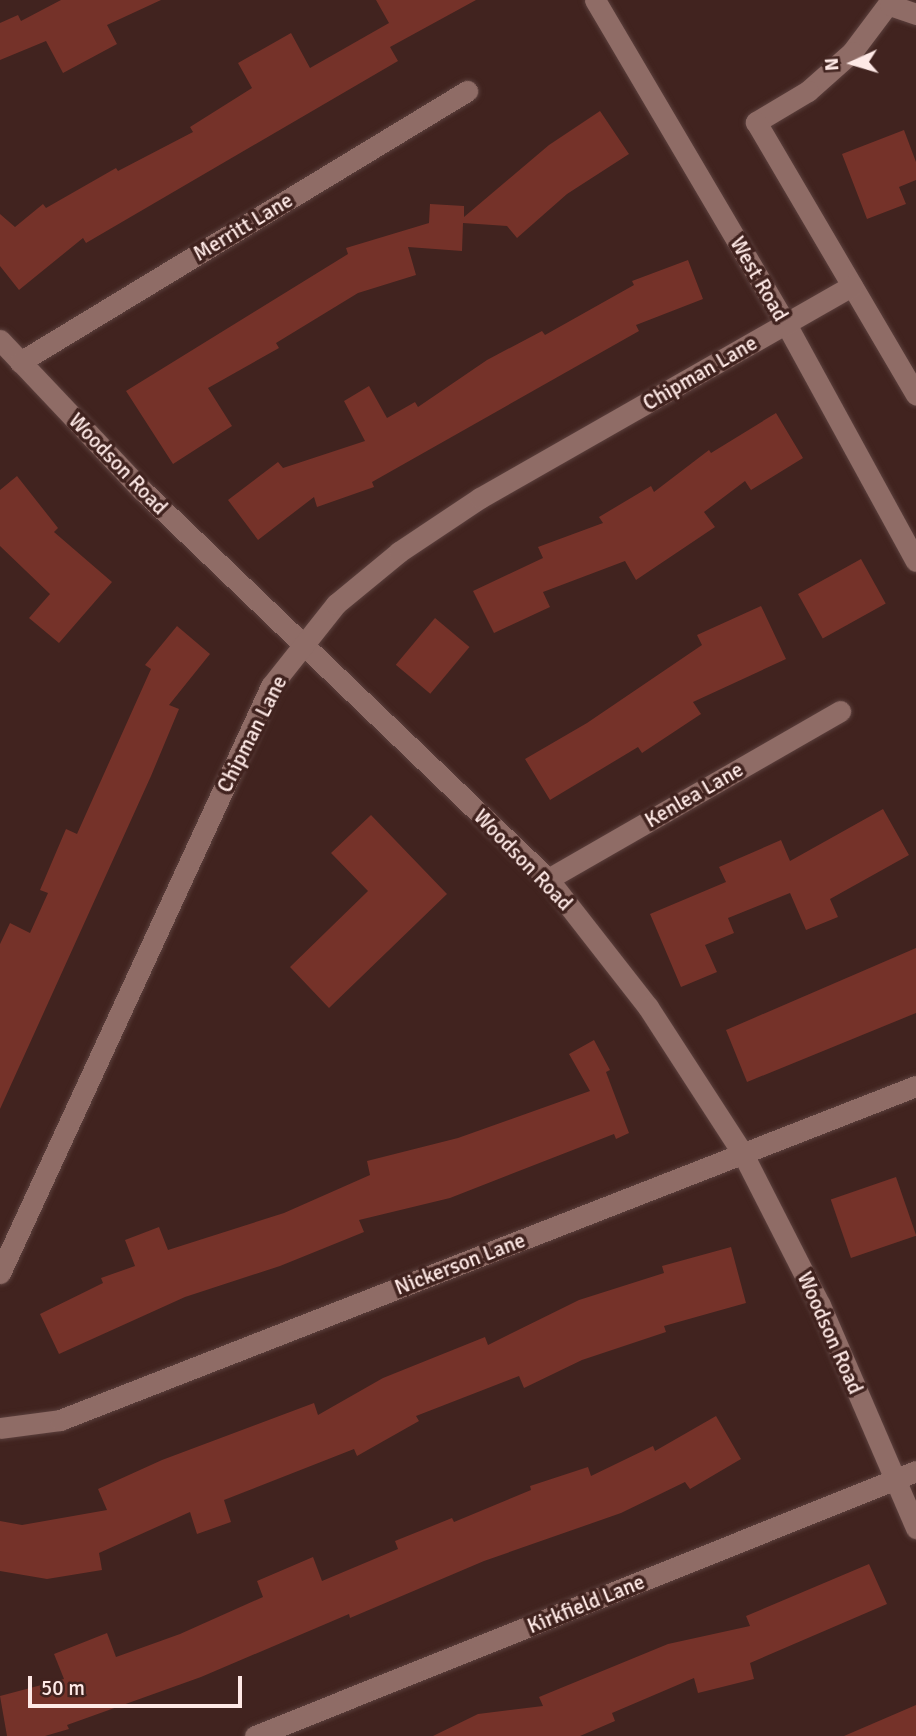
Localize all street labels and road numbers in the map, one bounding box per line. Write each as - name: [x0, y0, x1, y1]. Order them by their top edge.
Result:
- street label: Merritt Lane: [189, 187, 297, 267]
- street label: West Road: [725, 232, 793, 326]
- street label: Chipman Lane: [638, 330, 762, 416]
- street label: Woodson Road: [63, 408, 173, 520]
- street label: Chipman Lane: [212, 671, 292, 797]
- street label: Kenlea Lane: [640, 757, 748, 833]
- street label: Woodson Road: [468, 804, 578, 916]
- street label: Nickerson Lane: [391, 1228, 529, 1300]
- street label: Woodson Road: [792, 1268, 868, 1398]
- street label: Kirkfield Lane: [524, 1569, 648, 1639]

